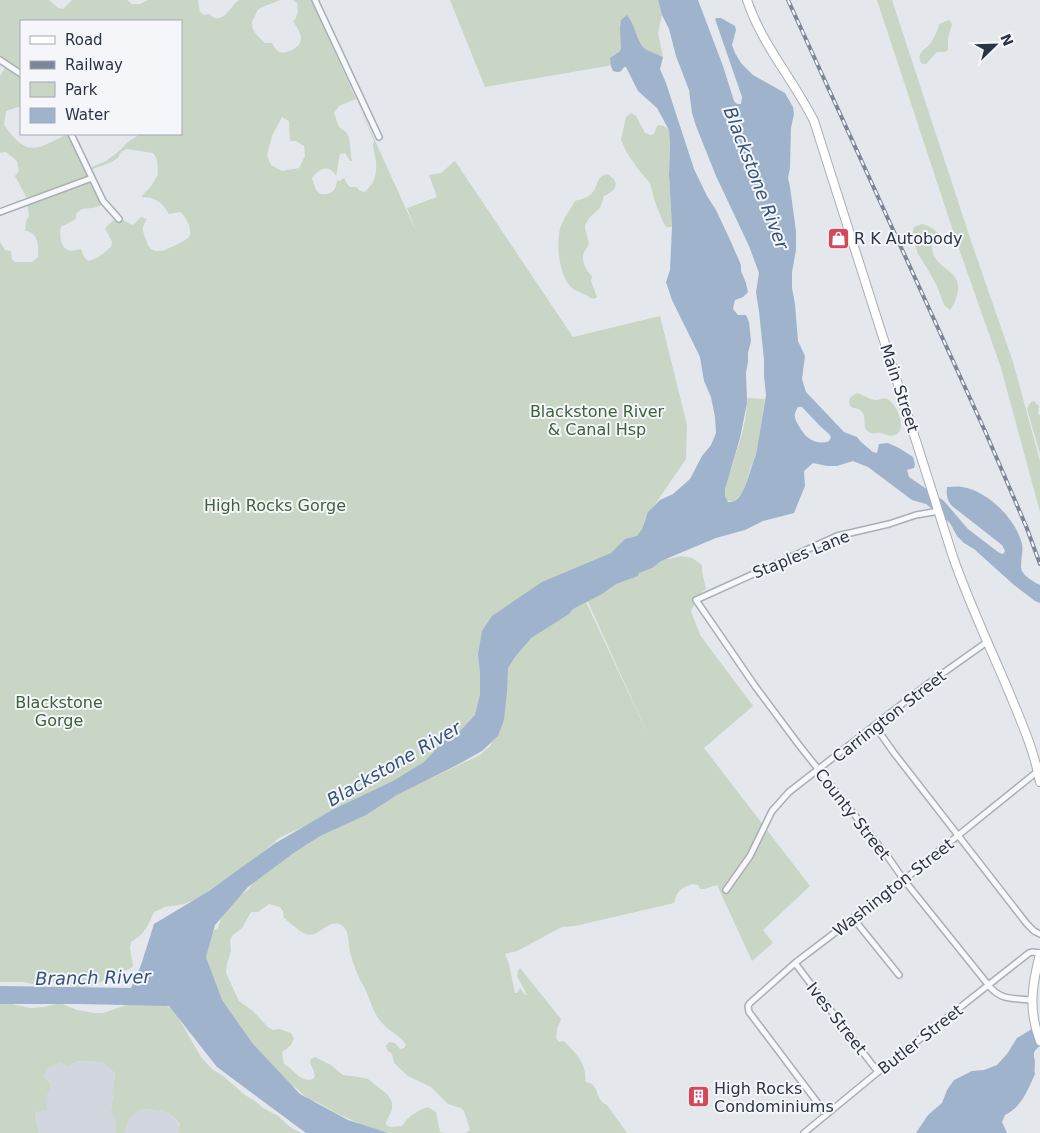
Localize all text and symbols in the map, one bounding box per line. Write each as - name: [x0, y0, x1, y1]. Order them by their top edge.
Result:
- legend: [20, 20, 182, 135]
- north arrow: [970, 20, 1020, 70]
- text: Road: [65, 31, 103, 49]
- text: N: [997, 31, 1017, 48]
- text: Railway: [65, 56, 123, 74]
- text: Park: [65, 81, 98, 99]
- water label: Blackstone River: [720, 104, 794, 254]
- text: Water: [65, 106, 110, 124]
- shop icon: R K Autobody: [826, 226, 850, 250]
- place label: R K Autobody: [854, 229, 963, 248]
- street label: Main Street: [876, 342, 923, 435]
- park label: Blackstone River & Canal Hsp: [530, 402, 665, 439]
- park label: High Rocks Gorge: [204, 496, 346, 515]
- street label: Staples Lane: [750, 526, 852, 583]
- street label: Carrington Street: [829, 666, 950, 767]
- park label: Blackstone Gorge: [15, 693, 103, 730]
- water label: Blackstone River: [323, 716, 466, 810]
- street label: County Street: [811, 765, 894, 864]
- street label: Washington Street: [829, 834, 957, 940]
- water label: Branch River: [35, 966, 153, 989]
- street label: Ives Street: [803, 979, 871, 1058]
- street label: Butler Street: [874, 1001, 966, 1078]
- place label: High Rocks Condominiums: [714, 1079, 834, 1116]
- building icon: High Rocks Condominiums: [686, 1085, 710, 1109]

